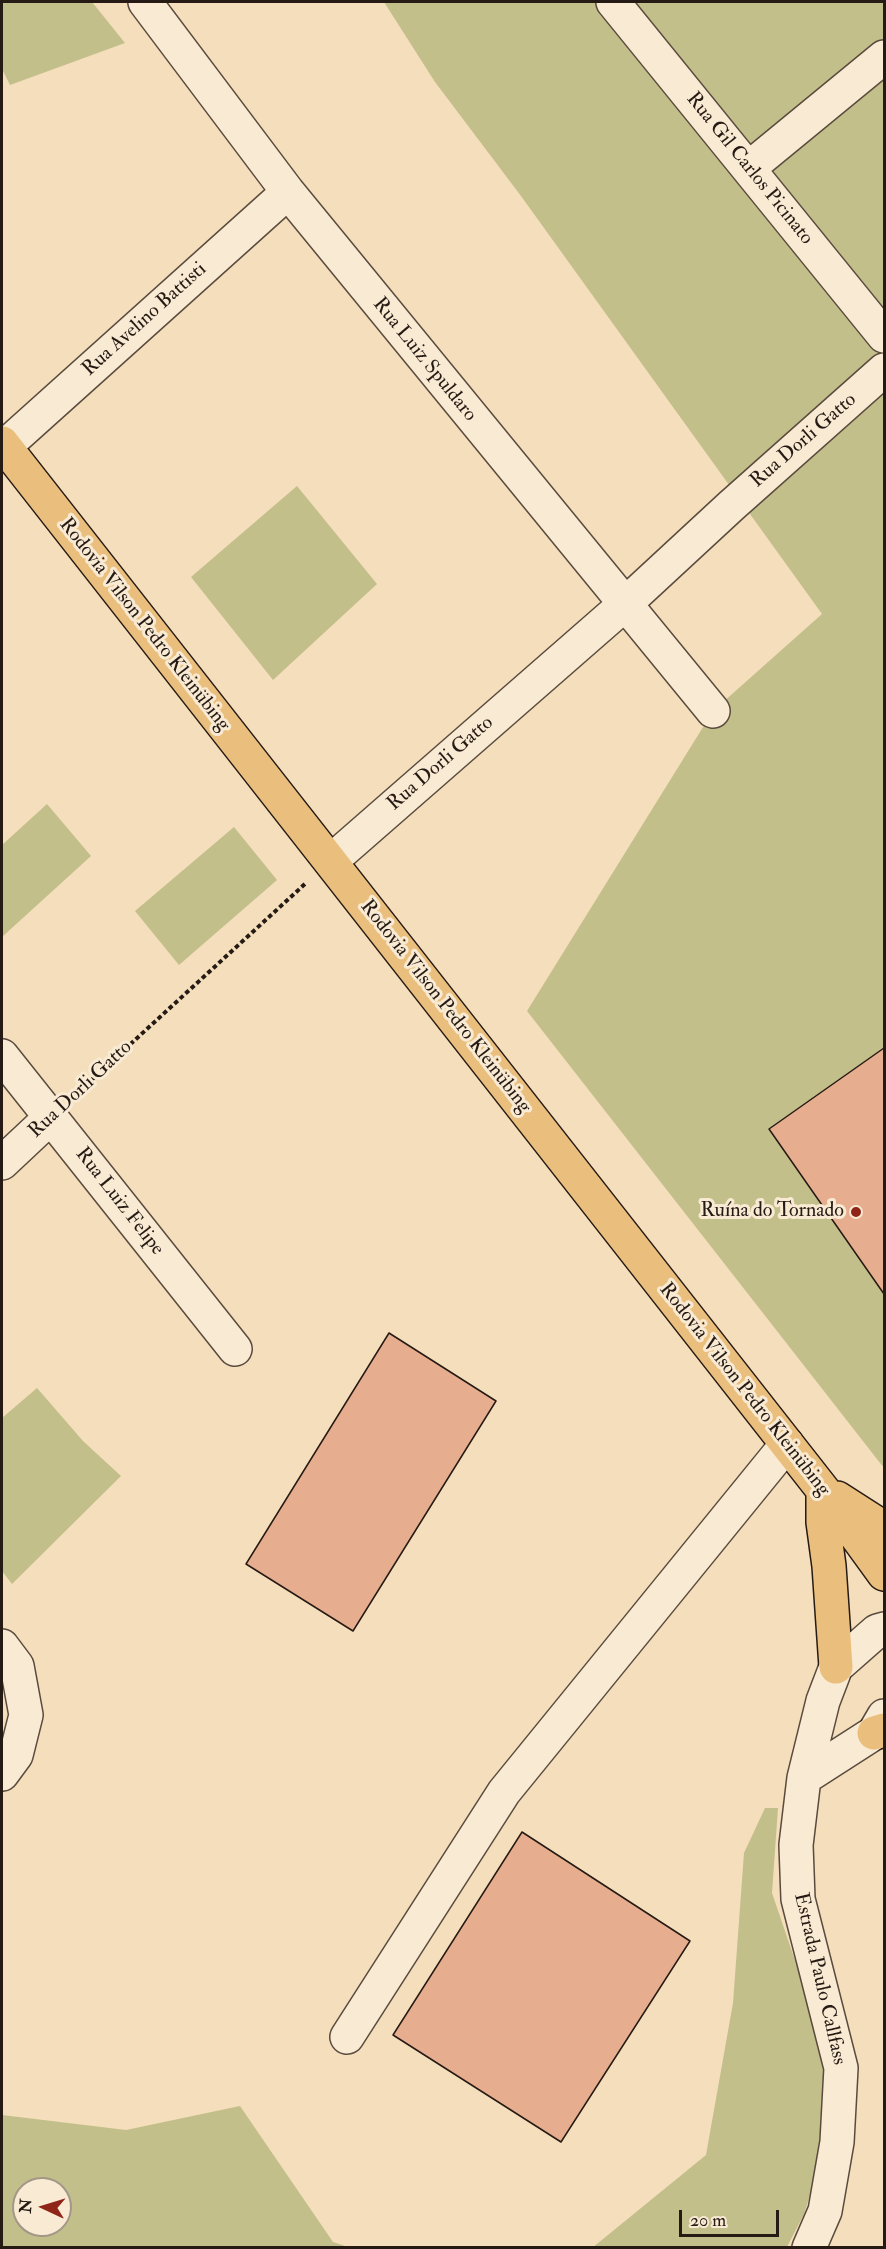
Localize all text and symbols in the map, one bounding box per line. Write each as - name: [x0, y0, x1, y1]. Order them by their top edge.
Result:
- street label: Rua Gil Carlos Picinato: [680, 88, 818, 250]
- street label: Rua Avelino Battisti: [78, 258, 212, 382]
- street label: Rua Luiz Spuldaro: [367, 293, 481, 427]
- street label: Rua Dorli Gatto: [746, 389, 862, 493]
- street label: Rodovia Vilson Pedro Kleinübing: [53, 514, 235, 736]
- street label: Rua Dorli Gatto: [383, 712, 499, 816]
- street label: Rodovia Vilson Pedro Kleinübing: [354, 896, 536, 1118]
- street label: Rua Dorli Gatto: [24, 1036, 138, 1144]
- street label: Rua Luiz Felipe: [69, 1143, 169, 1261]
- place label: Ruína do Tornado: [700, 1200, 844, 1224]
- marker: Ruína do Tornado: [849, 1205, 863, 1219]
- street label: Rodovia Vilson Pedro Kleinübing: [653, 1279, 835, 1501]
- street label: Estrada Paulo Callfass: [788, 1891, 850, 2067]
- north arrow: [12, 2177, 72, 2237]
- text: N: [16, 2198, 37, 2214]
- scale bar: [682, 2198, 782, 2236]
- text: 20 m: [690, 2209, 726, 2232]

